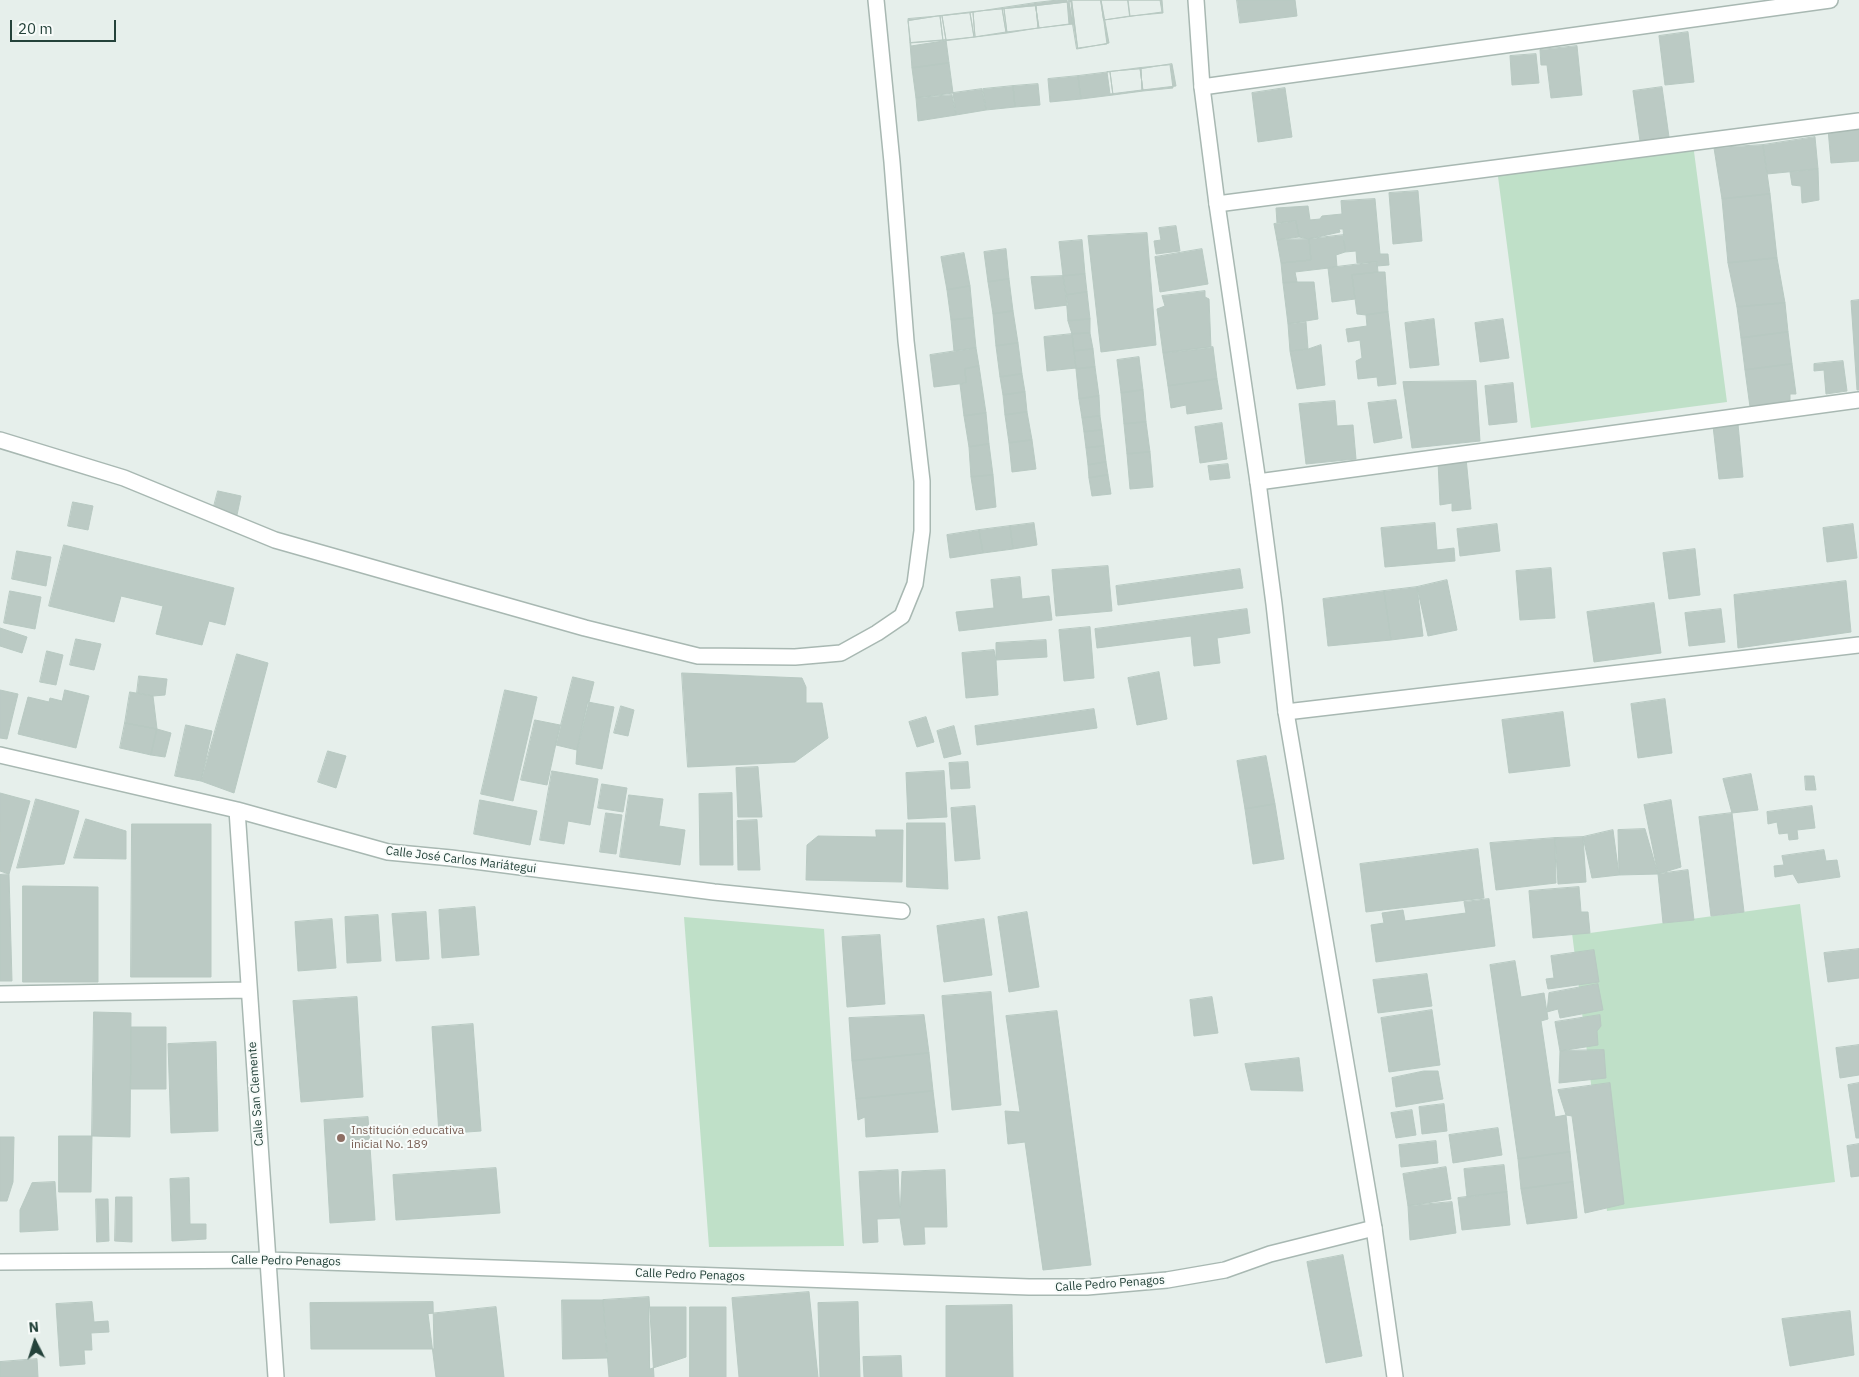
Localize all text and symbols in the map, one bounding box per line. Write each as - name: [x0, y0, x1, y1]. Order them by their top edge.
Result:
- scale bar: [12, 10, 119, 42]
- text: 20 m: [18, 19, 53, 38]
- street label: Calle José Carlos Mariátegui: [385, 844, 537, 876]
- street label: Calle San Clemente: [245, 1041, 267, 1147]
- place label: Institución educativa inicial No. 189: [351, 1124, 464, 1152]
- marker: Institución educativa inicial No. 189: [335, 1132, 347, 1144]
- street label: Calle Pedro Penagos: [231, 1253, 341, 1269]
- street label: Calle Pedro Penagos: [635, 1266, 745, 1284]
- street label: Calle Pedro Penagos: [1055, 1273, 1165, 1295]
- north arrow: [10, 1317, 60, 1367]
- text: N: [28, 1318, 40, 1336]

